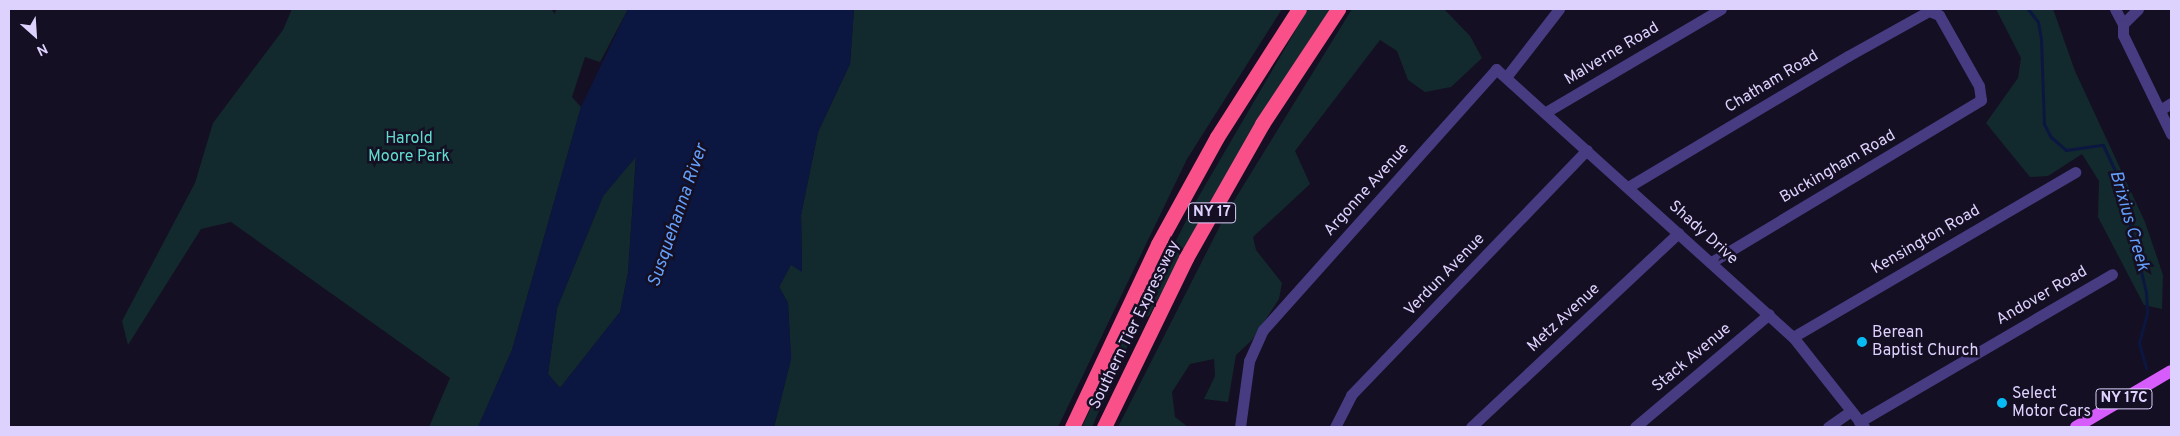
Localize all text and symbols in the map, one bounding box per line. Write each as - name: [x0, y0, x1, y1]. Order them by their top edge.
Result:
- north arrow: [10, 10, 60, 60]
- street label: Malverne Road: [1561, 18, 1663, 90]
- text: N: [34, 39, 50, 59]
- street label: Chatham Road: [1722, 47, 1822, 117]
- street label: Buckingham Road: [1777, 126, 1899, 208]
- park label: Harold Moore Park: [368, 129, 450, 167]
- street label: Argonne Avenue: [1320, 139, 1414, 241]
- water label: Susquehanna River: [644, 142, 714, 290]
- water label: Brixius Creek: [2103, 168, 2153, 274]
- street label: Shady Drive: [1664, 197, 1742, 269]
- road number: NY 17: [1187, 200, 1237, 226]
- street label: Kensington Road: [1868, 201, 1984, 279]
- street label: Verdun Avenue: [1401, 230, 1489, 320]
- street label: Southern Tier Expressway: [1086, 237, 1184, 413]
- street label: Andover Road: [1993, 262, 2091, 330]
- street label: Metz Avenue: [1524, 279, 1604, 357]
- street label: Stack Avenue: [1648, 319, 1736, 397]
- place label: Berean Baptist Church: [1872, 323, 1978, 361]
- marker: Berean Baptist Church: [1856, 336, 1868, 348]
- place label: Select Motor Cars: [2012, 384, 2091, 422]
- road number: NY 17C: [2094, 386, 2154, 412]
- marker: Select Motor Cars: [1996, 397, 2008, 409]

